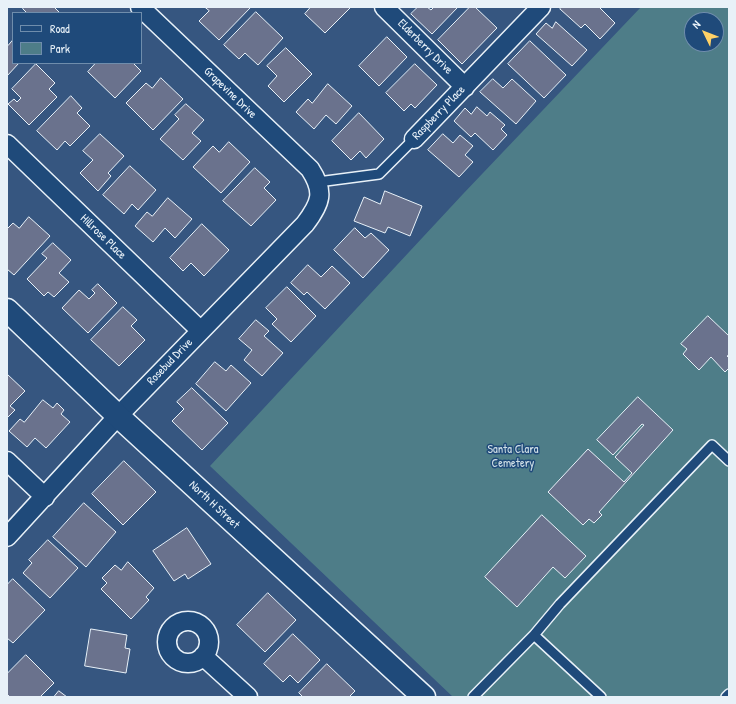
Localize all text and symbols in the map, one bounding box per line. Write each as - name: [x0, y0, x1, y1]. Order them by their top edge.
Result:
- legend: [12, 12, 142, 64]
- north arrow: [684, 12, 724, 52]
- street label: Elderberry Drive: [394, 16, 456, 78]
- text: N: [689, 18, 703, 31]
- text: Road: [50, 20, 70, 37]
- text: Park: [50, 40, 70, 57]
- street label: Grapevine Drive: [201, 64, 259, 122]
- street label: Raspberry Place: [410, 83, 468, 143]
- street label: Hillrose Place: [77, 212, 129, 262]
- street label: Rosebud Drive: [144, 336, 196, 388]
- park label: Santa Clara Cemetery: [487, 443, 539, 471]
- street label: North H Street: [186, 478, 242, 532]

